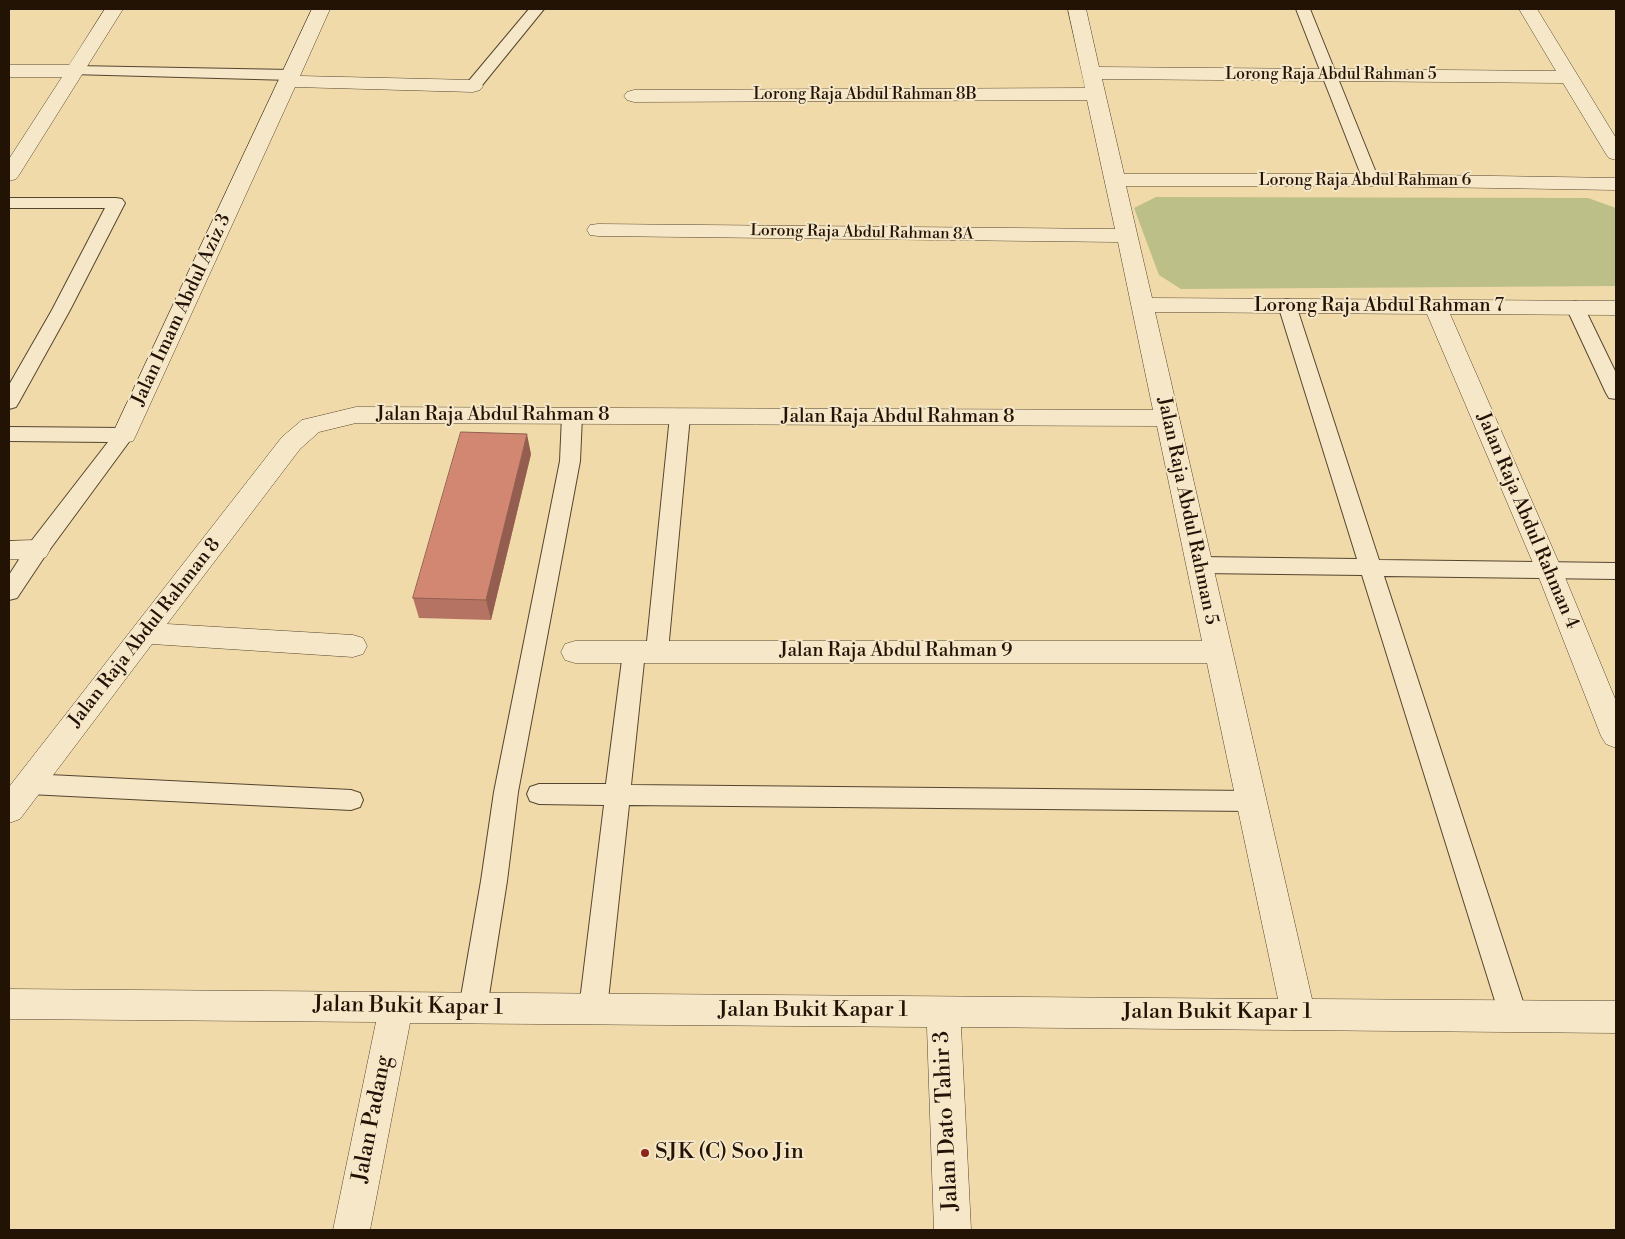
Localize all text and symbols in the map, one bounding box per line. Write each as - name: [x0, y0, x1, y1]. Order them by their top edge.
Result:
- street label: Lorong Raja Abdul Rahman 5: [1225, 65, 1437, 85]
- street label: Lorong Raja Abdul Rahman 8B: [753, 85, 977, 105]
- street label: Lorong Raja Abdul Rahman 6: [1259, 171, 1471, 191]
- street label: Jalan Imam Abdul Aziz 3: [128, 211, 236, 409]
- street label: Lorong Raja Abdul Rahman 8A: [750, 221, 974, 245]
- street label: Lorong Raja Abdul Rahman 7: [1254, 295, 1504, 317]
- street label: Jalan Raja Abdul Rahman 5: [1152, 395, 1222, 627]
- street label: Jalan Raja Abdul Rahman 8: [376, 404, 610, 426]
- street label: Jalan Raja Abdul Rahman 8: [781, 406, 1015, 428]
- street label: Jalan Raja Abdul Rahman 4: [1471, 409, 1583, 633]
- street label: Jalan Raja Abdul Rahman 8: [64, 534, 226, 732]
- street label: Jalan Raja Abdul Rahman 9: [779, 640, 1013, 662]
- street label: Jalan Bukit Kapar 1: [313, 992, 503, 1022]
- street label: Jalan Bukit Kapar 1: [718, 998, 908, 1024]
- street label: Jalan Bukit Kapar 1: [1122, 1000, 1312, 1026]
- street label: Jalan Dato Tahir 3: [929, 1030, 965, 1212]
- street label: Jalan Padang: [348, 1053, 398, 1185]
- place label: SJK (C) Soo Jin: [655, 1140, 804, 1166]
- marker: SJK (C) Soo Jin: [639, 1147, 651, 1159]

